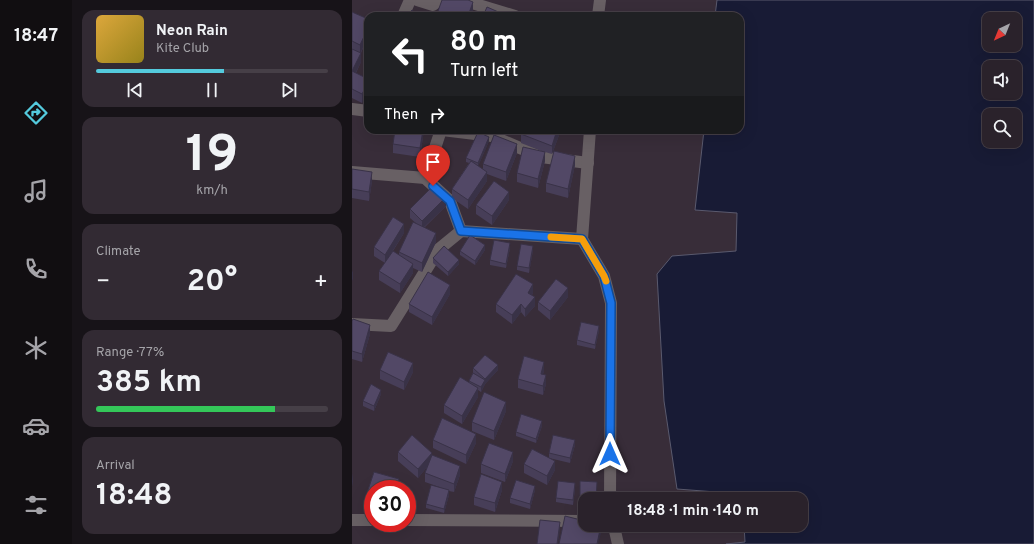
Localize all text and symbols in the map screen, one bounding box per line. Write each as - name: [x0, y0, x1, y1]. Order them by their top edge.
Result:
- north arrow: [982, 12, 1022, 52]
- map controls: [982, 12, 1022, 148]
- text: Neon Rain: [156, 22, 228, 41]
- text: 18:47: [14, 25, 58, 48]
- text: 80 m: [450, 25, 517, 61]
- icon: left: [384, 28, 436, 80]
- text: Kite Club: [156, 41, 209, 57]
- text: Turn left: [450, 60, 518, 83]
- button: sound: [982, 60, 1022, 100]
- icon: previous: [124, 79, 146, 101]
- icon: pause: [201, 79, 223, 101]
- icon: next: [278, 79, 300, 101]
- icon: directions: [22, 99, 50, 127]
- icon: right: [426, 104, 448, 126]
- text: Then: [384, 106, 418, 125]
- button: search: [982, 108, 1022, 148]
- text: 19: [186, 124, 238, 190]
- pin: [416, 145, 450, 186]
- icon: arrive: [422, 151, 444, 173]
- icon: music: [22, 177, 50, 205]
- text: km/h: [196, 183, 228, 199]
- text: Climate: [96, 244, 141, 260]
- icon: phone: [22, 255, 50, 283]
- text: 20°: [187, 264, 237, 301]
- text: −: [96, 269, 110, 296]
- text: +: [314, 269, 328, 296]
- icon: climate: [22, 334, 50, 362]
- text: Range · 77%: [96, 345, 164, 361]
- text: 385 km: [96, 365, 202, 402]
- icon: car: [22, 412, 50, 440]
- position arrow: [589, 433, 631, 475]
- text: Arrival: [96, 458, 135, 474]
- text: 18:48: [96, 478, 172, 515]
- speed limit sign: 30: [364, 480, 416, 532]
- icon: filters: [22, 491, 50, 519]
- text: 18:48 · 1 min · 140 m: [627, 502, 759, 521]

